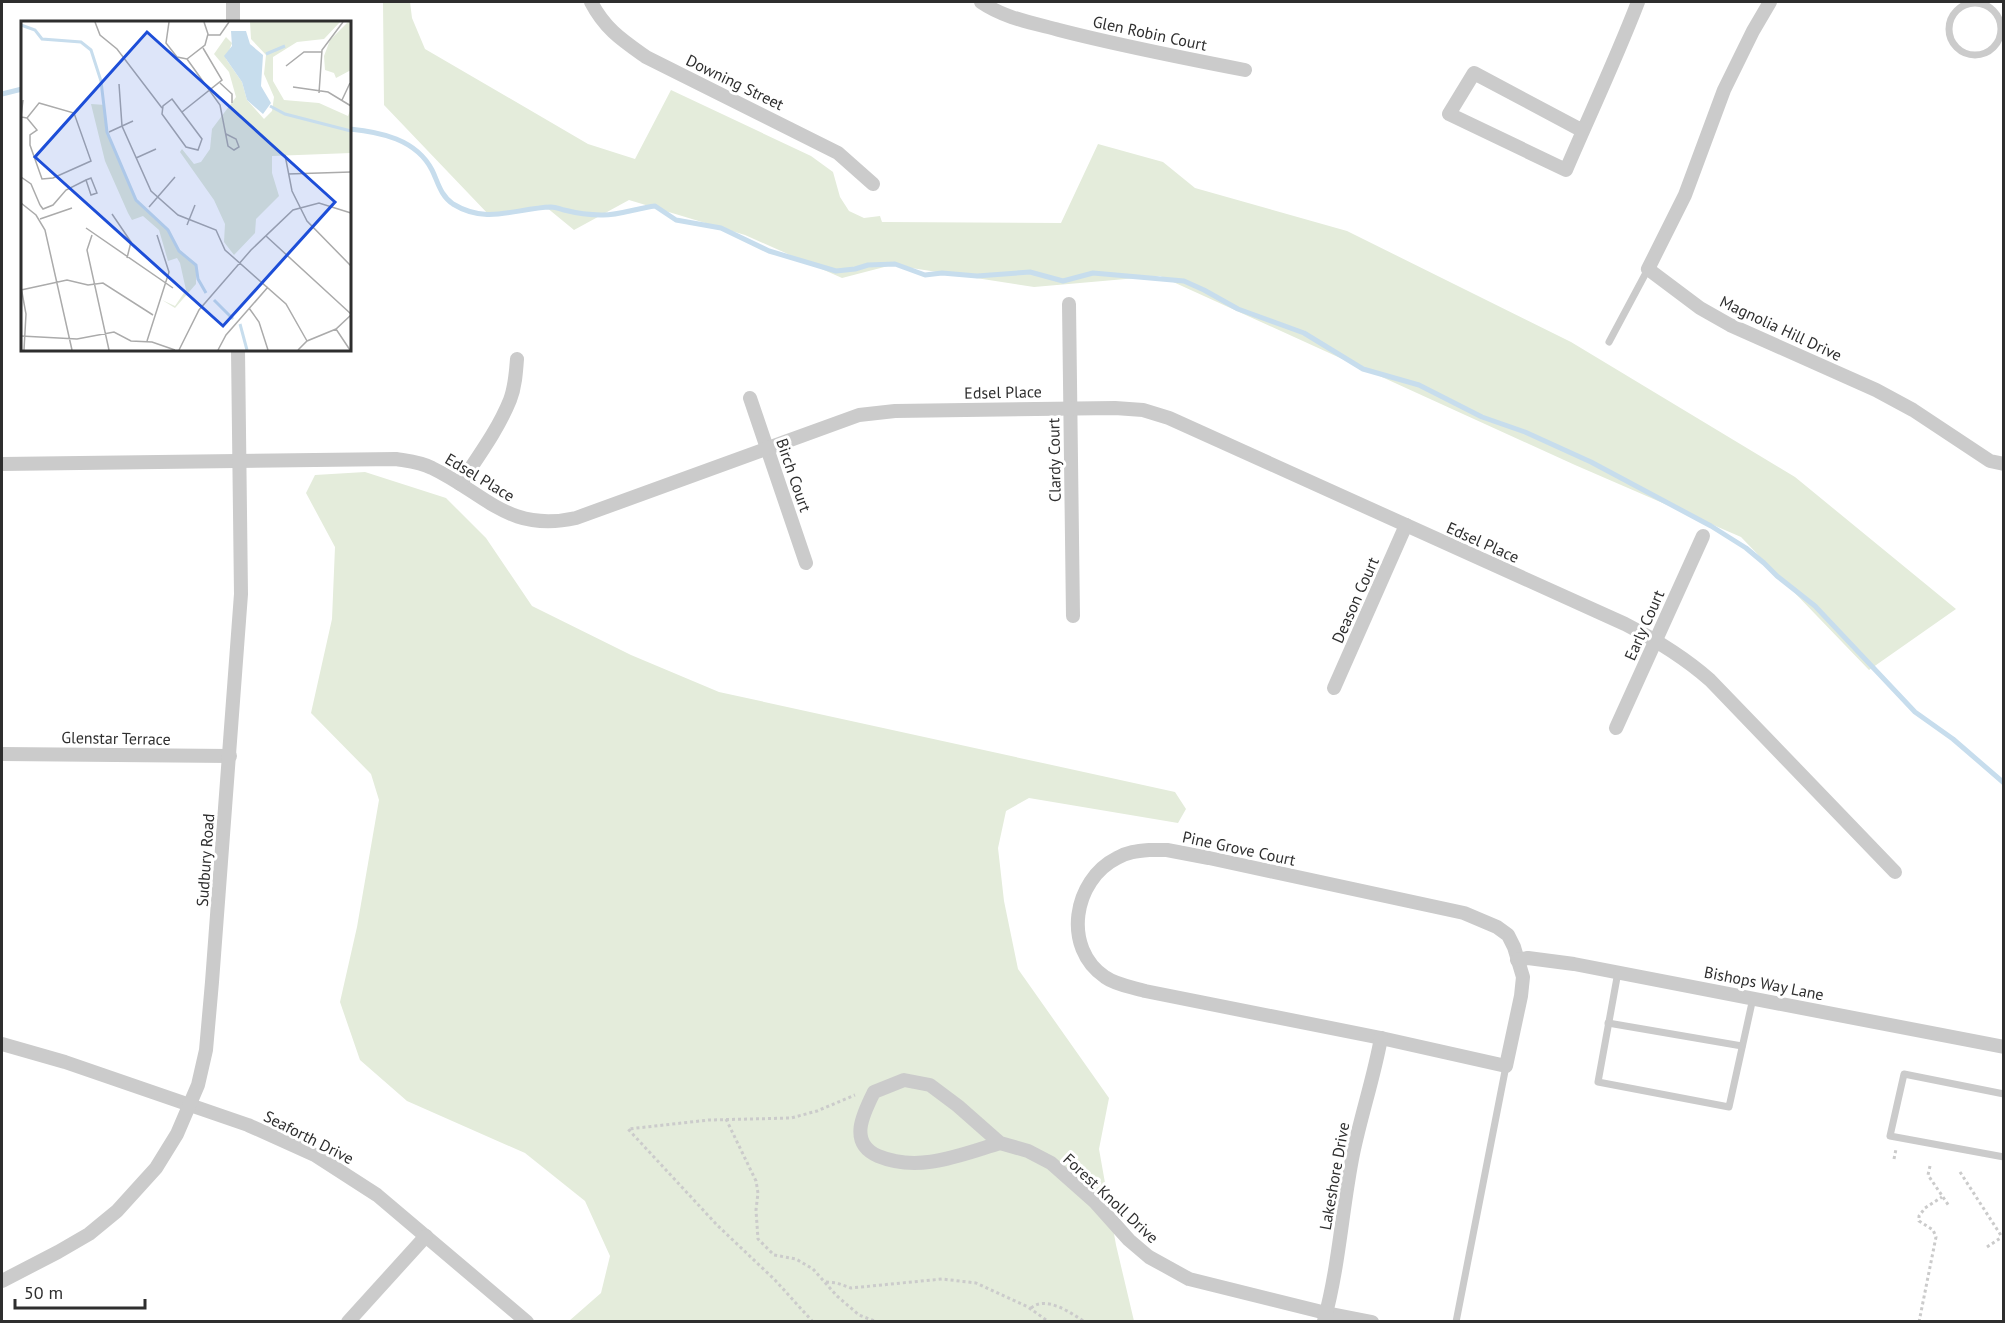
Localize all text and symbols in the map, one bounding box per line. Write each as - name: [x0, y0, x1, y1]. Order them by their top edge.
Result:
- street label: Glen Robin Court: [1091, 11, 1209, 55]
- inset map: [21, 21, 351, 351]
- street label: Downing Street: [683, 50, 788, 115]
- street label: Magnolia Hill Drive: [1717, 291, 1845, 365]
- street label: Edsel Place: [964, 381, 1042, 403]
- street label: Clardy Court: [1043, 417, 1065, 502]
- street label: Birch Court: [772, 436, 816, 515]
- street label: Edsel Place: [442, 448, 518, 506]
- street label: Edsel Place: [1444, 517, 1522, 567]
- street label: Deason Court: [1327, 553, 1383, 646]
- street label: Early Court: [1620, 586, 1669, 663]
- street label: Glenstar Terrace: [61, 727, 171, 749]
- street label: Sudbury Road: [192, 813, 218, 907]
- street label: Pine Grove Court: [1181, 826, 1298, 870]
- street label: Bishops Way Lane: [1702, 962, 1826, 1004]
- street label: Seaforth Drive: [261, 1106, 357, 1168]
- street label: Lakeshore Drive: [1315, 1120, 1353, 1232]
- street label: Forest Knoll Drive: [1059, 1149, 1163, 1247]
- scale bar: [15, 1272, 146, 1310]
- text: 50 m: [24, 1281, 63, 1304]

